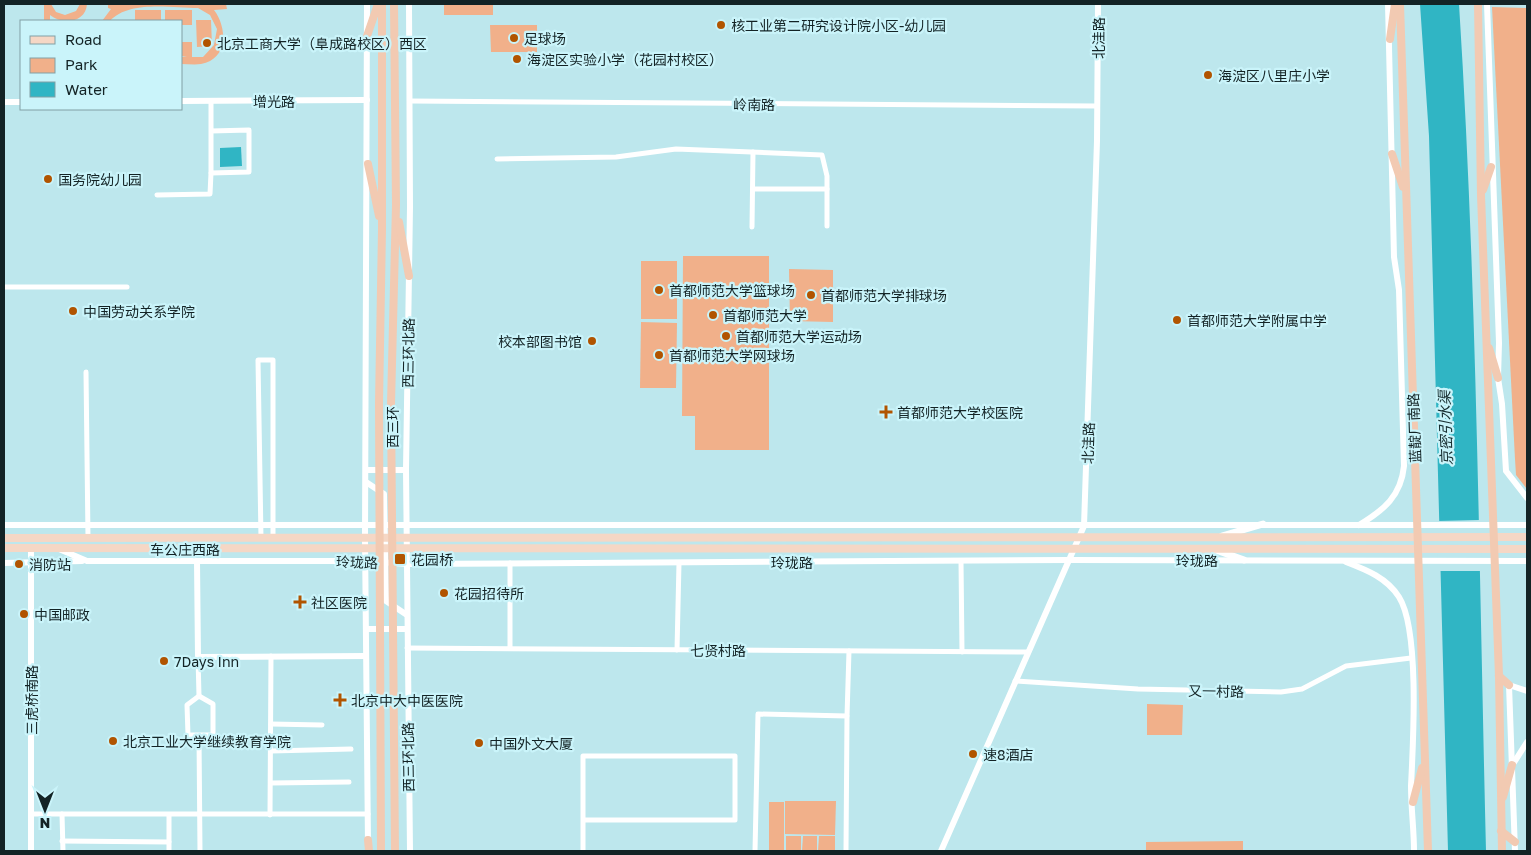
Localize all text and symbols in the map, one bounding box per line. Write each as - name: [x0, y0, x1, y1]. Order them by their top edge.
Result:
- place label: 核工业第二研究设计院小区-幼儿园: [731, 17, 946, 34]
- street label: 北洼路: [1090, 17, 1107, 59]
- marker: 核工业第二研究设计院小区-幼儿园: [715, 19, 727, 31]
- legend: [20, 20, 182, 110]
- text: Road: [65, 30, 102, 48]
- place label: 足球场: [524, 30, 566, 47]
- marker: 足球场: [508, 32, 520, 44]
- place label: 北京工商大学（阜成路校区）西区: [217, 35, 427, 52]
- marker: 北京工商大学（阜成路校区）西区: [201, 37, 213, 49]
- place label: 海淀区实验小学（花园村校区）: [527, 51, 723, 68]
- marker: 海淀区实验小学（花园村校区）: [511, 53, 523, 65]
- text: Park: [65, 55, 98, 73]
- place label: 海淀区八里庄小学: [1218, 67, 1330, 84]
- marker: 海淀区八里庄小学: [1202, 69, 1214, 81]
- text: Water: [65, 80, 108, 98]
- street label: 增光路: [253, 93, 295, 110]
- street label: 岭南路: [733, 96, 775, 113]
- place label: 国务院幼儿园: [58, 171, 142, 188]
- marker: 国务院幼儿园: [42, 173, 54, 185]
- place label: 首都师范大学篮球场: [669, 282, 795, 299]
- marker: 首都师范大学篮球场: [653, 284, 665, 296]
- place label: 首都师范大学排球场: [821, 287, 947, 304]
- marker: 首都师范大学排球场: [805, 289, 817, 301]
- place label: 中国劳动关系学院: [83, 303, 195, 320]
- marker: 中国劳动关系学院: [67, 305, 79, 317]
- place label: 首都师范大学: [723, 307, 807, 324]
- marker: 首都师范大学: [707, 309, 719, 321]
- place label: 首都师范大学附属中学: [1187, 312, 1327, 329]
- marker: 首都师范大学附属中学: [1171, 314, 1183, 326]
- street label: 西三环北路: [399, 318, 417, 388]
- place label: 首都师范大学运动场: [736, 328, 862, 345]
- marker: 首都师范大学运动场: [720, 330, 732, 342]
- place label: 校本部图书馆: [498, 333, 582, 350]
- marker: 校本部图书馆: [586, 335, 598, 347]
- place label: 首都师范大学网球场: [669, 347, 795, 364]
- marker: 首都师范大学网球场: [653, 349, 665, 361]
- water label: 京密引水渠: [1435, 388, 1455, 466]
- street label: 蓝靛厂南路: [1404, 393, 1424, 463]
- place label: 首都师范大学校医院: [897, 404, 1023, 421]
- marker: 首都师范大学校医院: [879, 405, 893, 419]
- street label: 西三环: [384, 406, 401, 448]
- street label: 北洼路: [1079, 422, 1097, 464]
- street label: 车公庄西路: [150, 541, 220, 558]
- place label: 花园桥: [411, 551, 453, 568]
- marker: 花园桥: [393, 552, 407, 566]
- street label: 玲珑路: [1176, 552, 1218, 569]
- street label: 玲珑路: [336, 553, 378, 571]
- street label: 玲珑路: [771, 554, 813, 571]
- place label: 消防站: [29, 556, 71, 573]
- marker: 消防站: [13, 558, 25, 570]
- place label: 花园招待所: [454, 585, 524, 602]
- marker: 花园招待所: [438, 587, 450, 599]
- place label: 社区医院: [311, 594, 367, 611]
- marker: 社区医院: [293, 595, 307, 609]
- place label: 中国邮政: [34, 606, 90, 623]
- marker: 中国邮政: [18, 608, 30, 620]
- street label: 七贤村路: [690, 642, 746, 659]
- place label: 7Days Inn: [174, 653, 239, 670]
- marker: 7Days Inn: [158, 655, 170, 667]
- street label: 三虎桥南路: [23, 665, 40, 735]
- street label: 又一村路: [1188, 682, 1244, 700]
- place label: 北京中大中医医院: [351, 692, 463, 709]
- marker: 北京中大中医医院: [333, 693, 347, 707]
- street label: 西三环北路: [399, 722, 417, 792]
- place label: 北京工业大学继续教育学院: [123, 733, 291, 750]
- marker: 北京工业大学继续教育学院: [107, 735, 119, 747]
- place label: 中国外文大厦: [489, 735, 573, 752]
- marker: 中国外文大厦: [473, 737, 485, 749]
- place label: 速8酒店: [983, 746, 1034, 763]
- marker: 速8酒店: [967, 748, 979, 760]
- north arrow: [20, 785, 70, 835]
- text: N: [40, 815, 50, 832]

